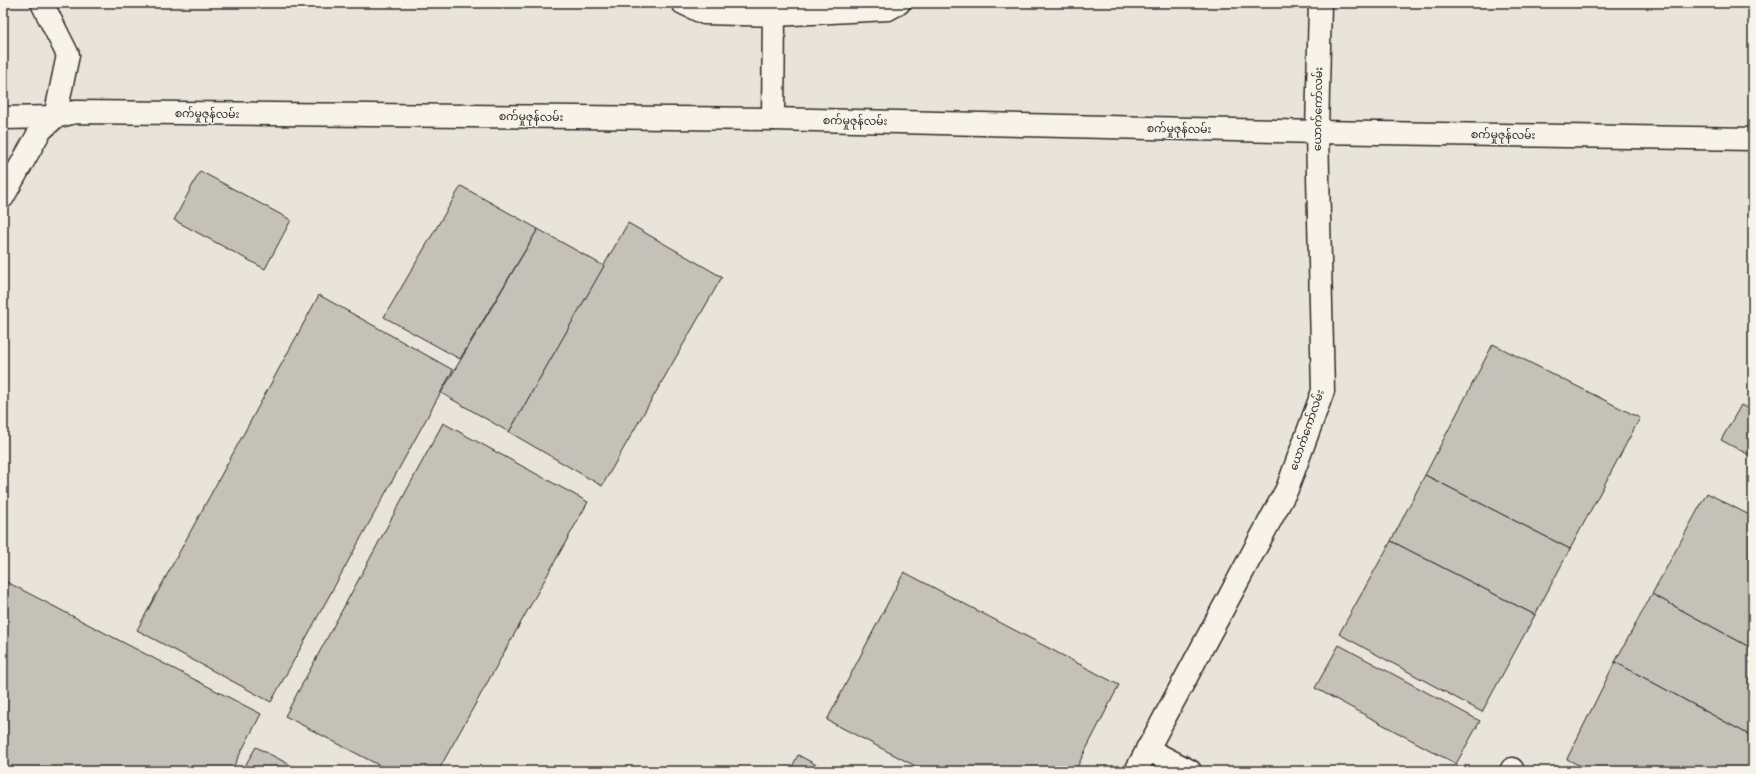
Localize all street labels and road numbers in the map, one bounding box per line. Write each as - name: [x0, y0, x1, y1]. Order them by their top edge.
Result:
- street label: ယောက်ကော်လမ်း: [1310, 67, 1326, 151]
- street label: စက်မှုဇုန်လမ်း: [175, 106, 240, 123]
- street label: စက်မှုဇုန်လမ်း: [499, 109, 564, 126]
- street label: စက်မှုဇုန်လမ်း: [823, 113, 888, 130]
- street label: စက်မှုဇုန်လမ်း: [1147, 121, 1212, 138]
- street label: စက်မှုဇုန်လမ်း: [1471, 127, 1536, 144]
- street label: ယောက်ကော်လမ်း: [1286, 388, 1328, 472]

